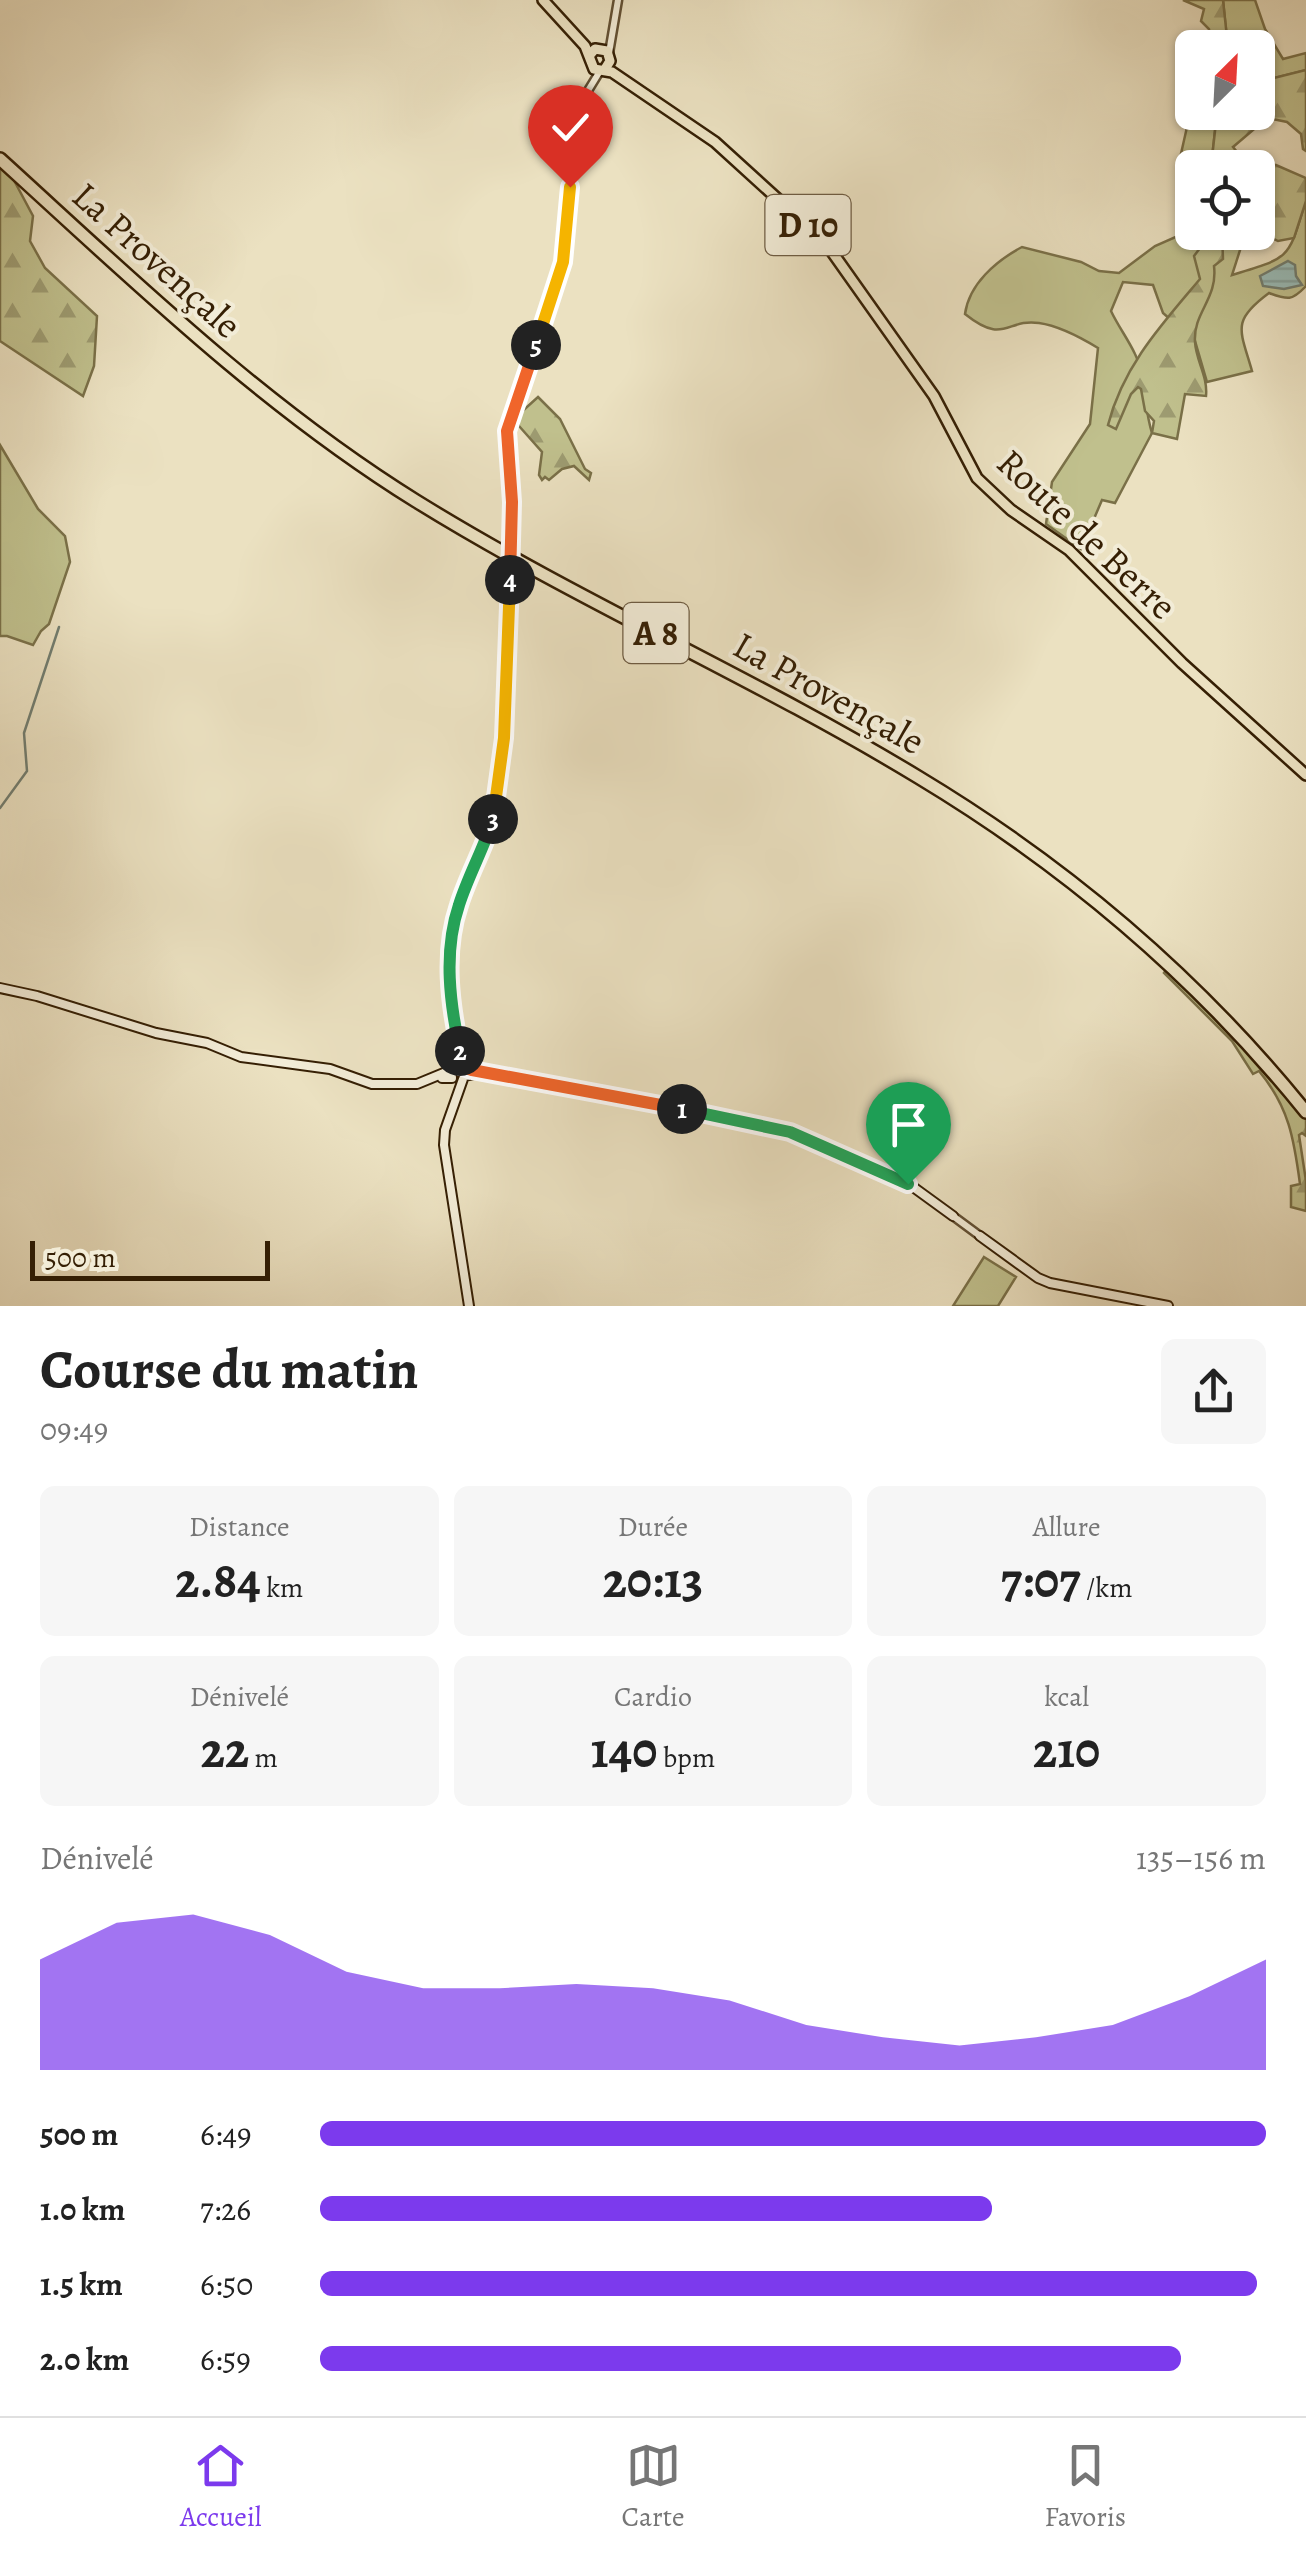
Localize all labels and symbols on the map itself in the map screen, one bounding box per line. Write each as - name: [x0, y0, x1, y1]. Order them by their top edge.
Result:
- north arrow: [1175, 30, 1275, 130]
- pin: [528, 85, 613, 188]
- street label: La Provençale: [61, 170, 253, 350]
- road number: D 10: [766, 195, 850, 255]
- pin: 5: [511, 320, 561, 370]
- street label: Route de Berre: [986, 437, 1188, 631]
- pin: 4: [485, 555, 535, 605]
- road number: A 8: [624, 603, 688, 663]
- street label: La Provençale: [724, 619, 934, 767]
- pin: 3: [468, 794, 518, 844]
- pin: 2: [435, 1026, 485, 1076]
- pin: [866, 1082, 951, 1185]
- pin: 1: [657, 1084, 707, 1134]
- scale bar: [30, 1236, 270, 1280]

